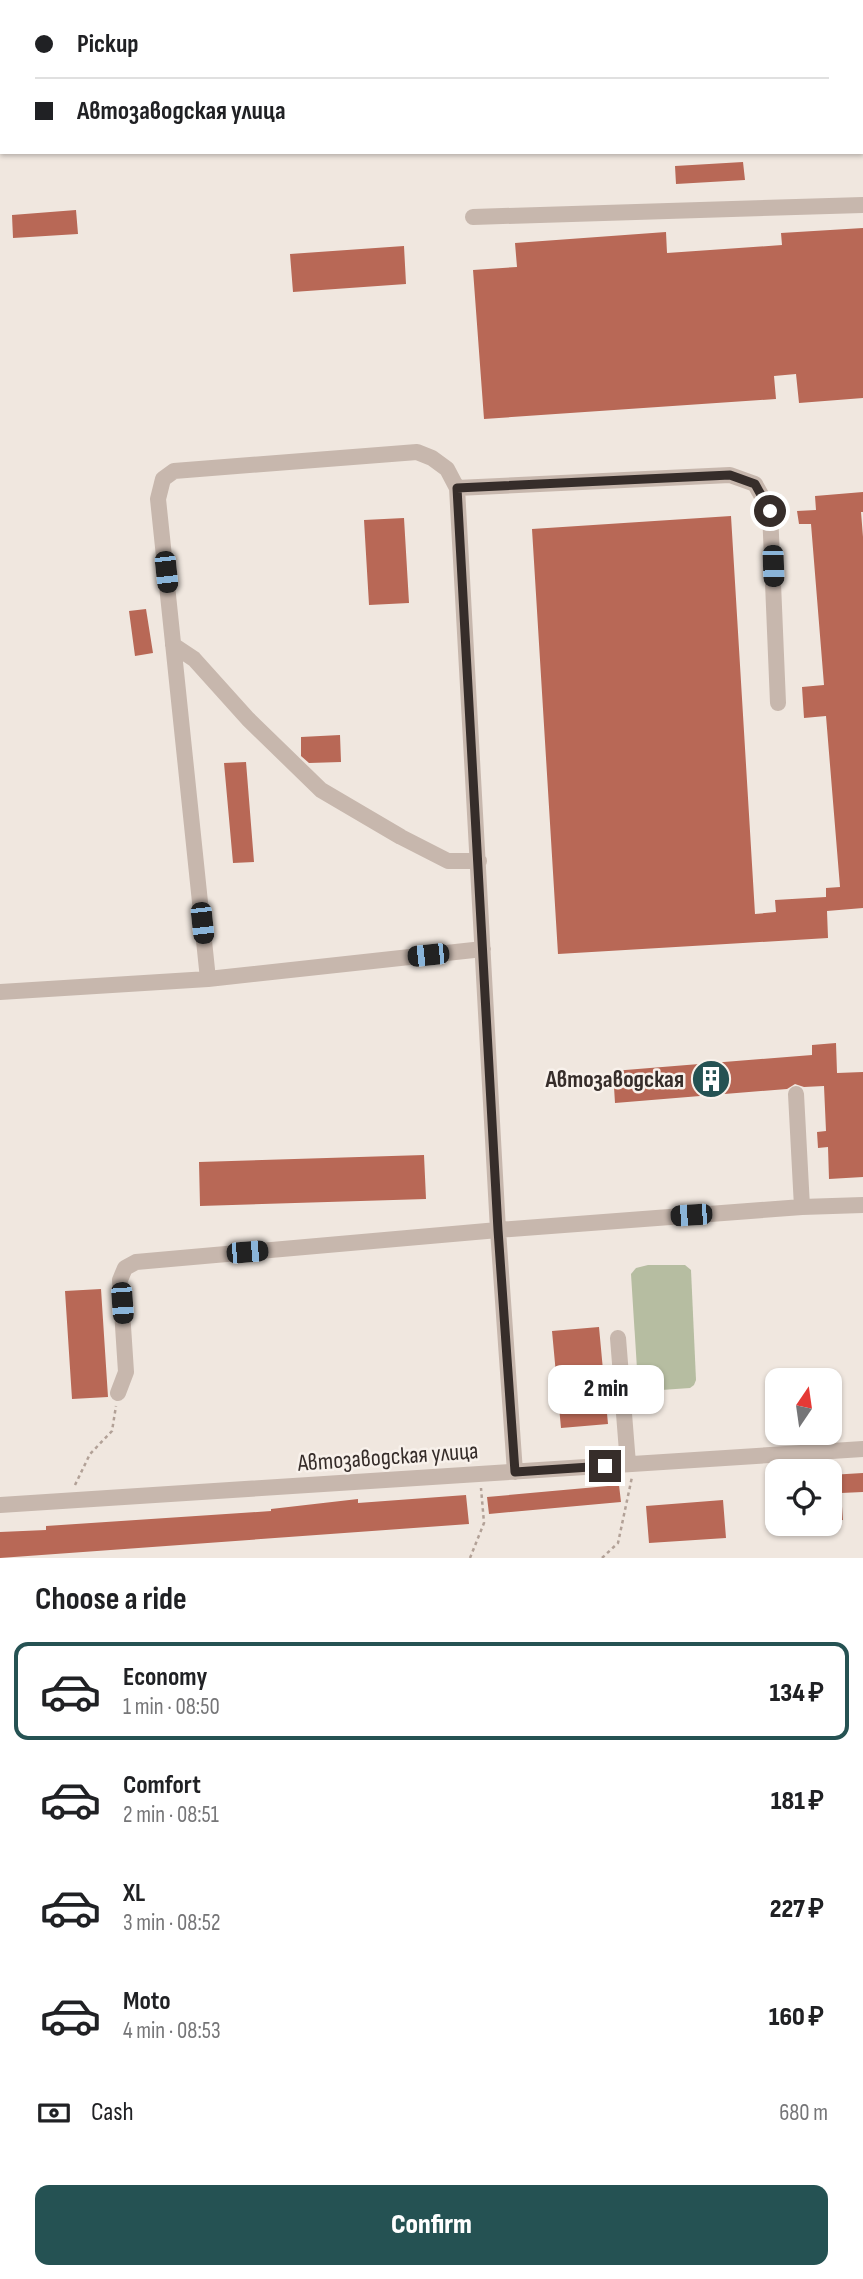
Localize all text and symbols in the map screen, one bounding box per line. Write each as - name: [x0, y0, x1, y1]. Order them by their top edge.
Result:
- text: Pickup: [77, 29, 139, 60]
- text: Автозаводская улица: [77, 96, 286, 127]
- route start: [754, 495, 786, 527]
- car: [762, 545, 785, 587]
- car: [154, 550, 179, 594]
- car: [190, 901, 215, 945]
- car: [407, 942, 450, 968]
- building icon: Автозаводская: [690, 1058, 732, 1100]
- place label: Автозаводская: [545, 1065, 684, 1094]
- car: [670, 1203, 713, 1227]
- car: [226, 1240, 269, 1264]
- car: [111, 1281, 134, 1325]
- callout: 2 min: [547, 1364, 663, 1414]
- north arrow: [765, 1368, 842, 1446]
- map controls: [765, 1368, 842, 1536]
- text: 2 min: [584, 1375, 628, 1403]
- street label: Автозаводская улица: [296, 1436, 479, 1478]
- route end: [589, 1450, 621, 1482]
- button: locate: [765, 1459, 842, 1536]
- text: Choose a ride: [35, 1580, 187, 1619]
- icon: car: [39, 1660, 102, 1723]
- text: Economy: [123, 1662, 207, 1693]
- text: 134 ₽: [770, 1678, 824, 1709]
- text: 1 min · 08:50: [123, 1693, 220, 1721]
- icon: car: [39, 1768, 102, 1831]
- text: Comfort: [123, 1770, 201, 1801]
- text: 181 ₽: [771, 1786, 824, 1817]
- text: 2 min · 08:51: [123, 1801, 219, 1829]
- icon: car: [39, 1876, 102, 1939]
- text: XL: [123, 1878, 145, 1909]
- text: 227 ₽: [770, 1894, 824, 1925]
- text: 3 min · 08:52: [123, 1909, 220, 1937]
- icon: car: [39, 1984, 102, 2047]
- text: Moto: [123, 1986, 171, 2017]
- text: 160 ₽: [769, 2002, 824, 2033]
- text: 4 min · 08:53: [123, 2017, 221, 2045]
- icon: cash: [35, 2094, 73, 2132]
- text: Cash: [91, 2097, 134, 2128]
- text: 680 m: [779, 2099, 828, 2127]
- button: Confirm: [35, 2185, 828, 2265]

